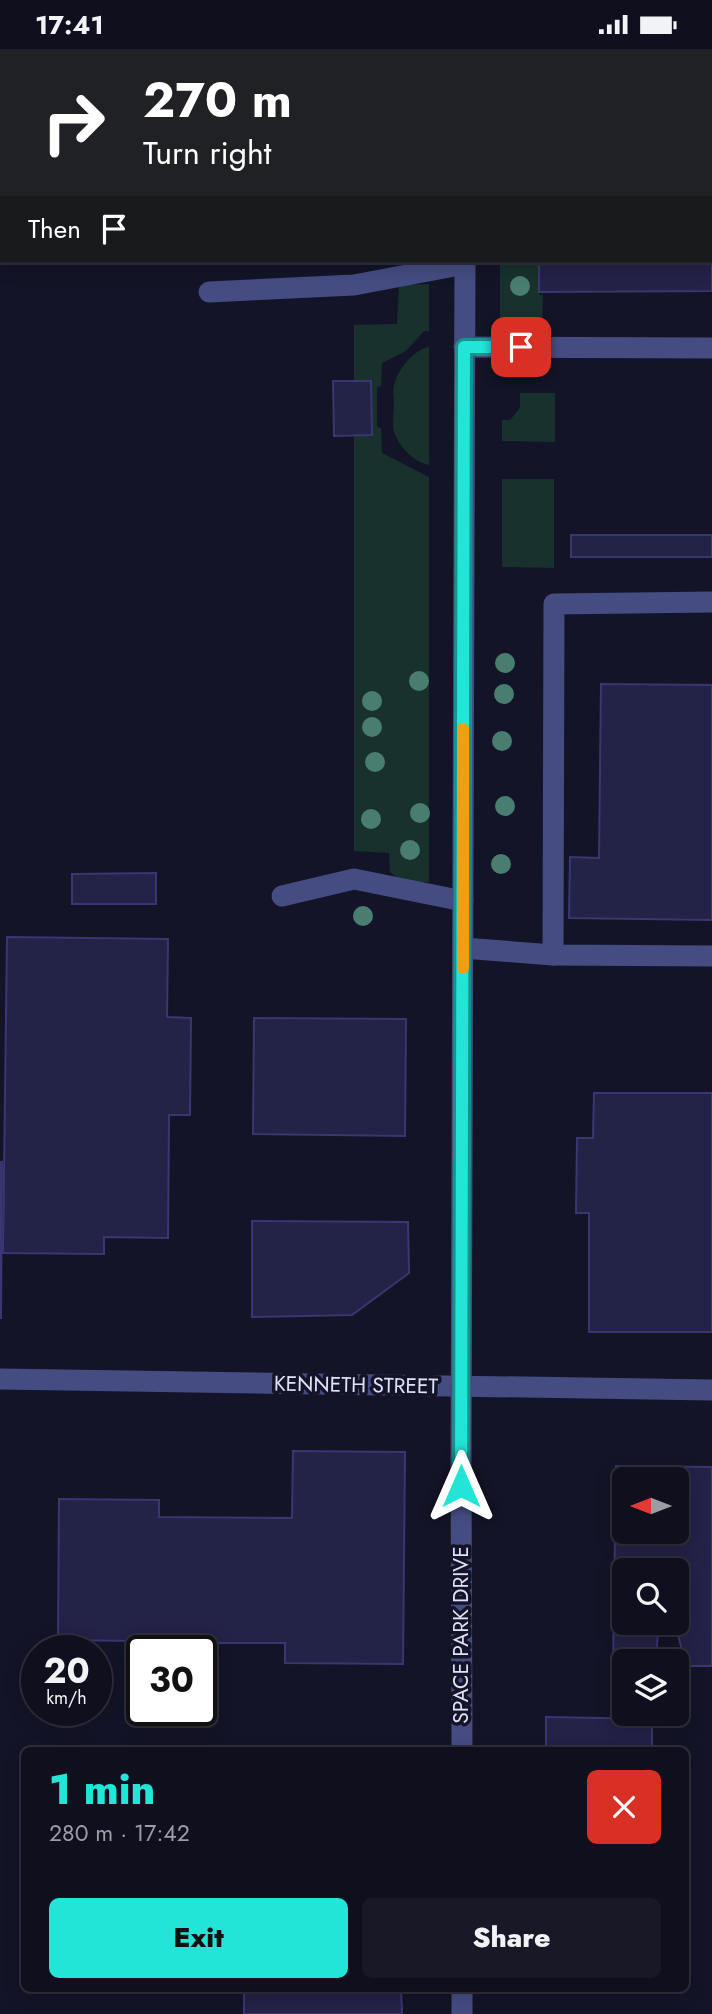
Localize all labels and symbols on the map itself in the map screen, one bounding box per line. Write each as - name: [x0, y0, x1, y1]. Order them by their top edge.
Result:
- pin: [491, 317, 551, 377]
- street label: KENNETH STREET: [274, 1369, 439, 1401]
- position arrow: [424, 1449, 498, 1523]
- north arrow: [612, 1467, 690, 1543]
- street label: SPACE PARK DRIVE: [446, 1546, 476, 1724]
- speed limit sign: 30: [126, 1635, 217, 1726]

